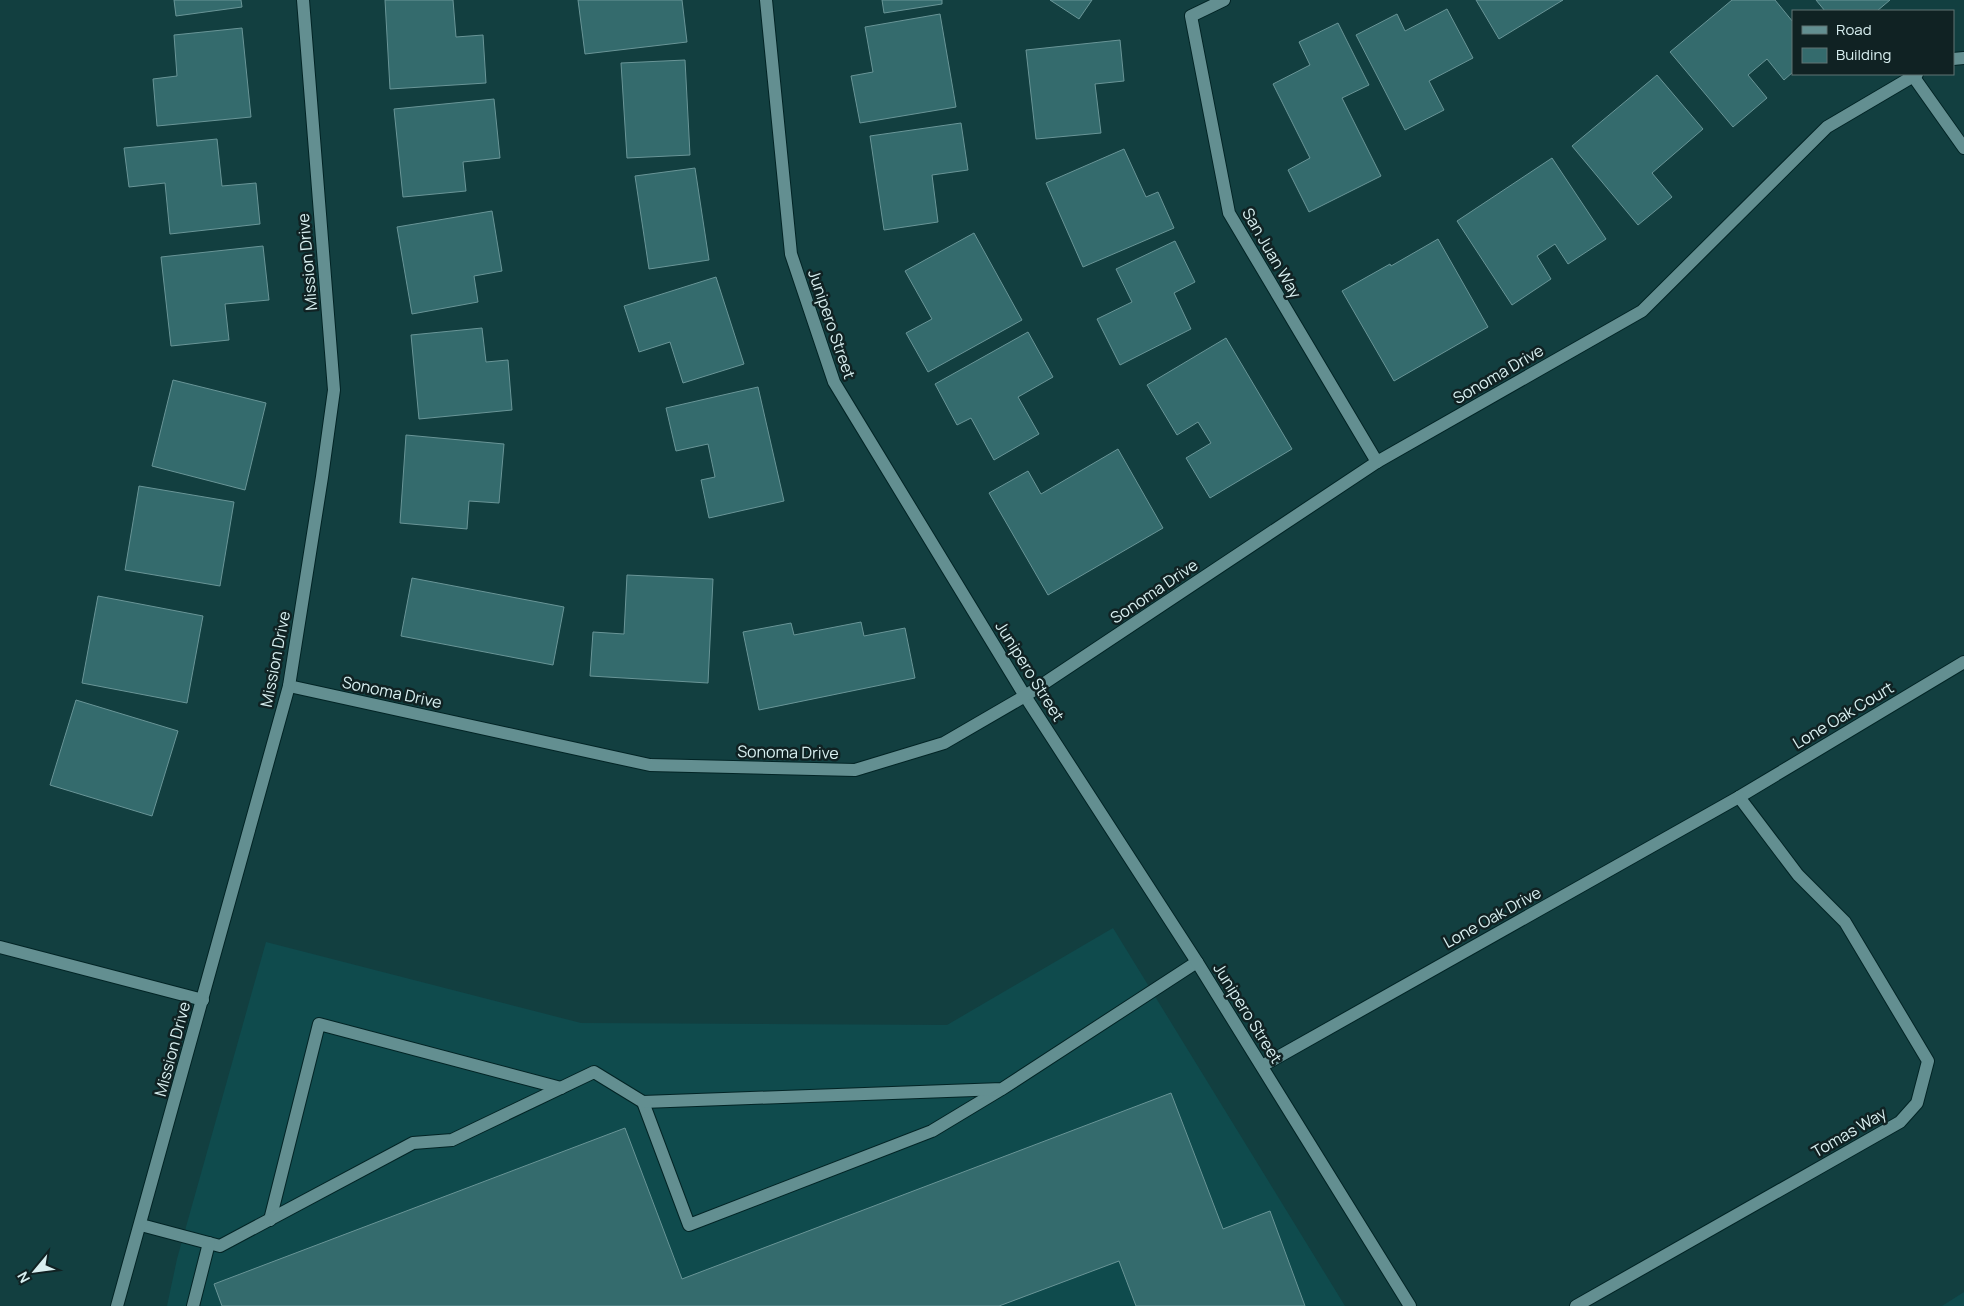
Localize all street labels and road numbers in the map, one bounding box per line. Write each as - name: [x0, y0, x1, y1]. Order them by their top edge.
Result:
- street label: San Juan Way: [1237, 204, 1307, 303]
- street label: Mission Drive: [292, 213, 322, 311]
- street label: Junipero Street: [803, 266, 861, 382]
- street label: Sonoma Drive: [1449, 339, 1547, 409]
- street label: Sonoma Drive: [1106, 554, 1202, 628]
- street label: Mission Drive: [255, 609, 295, 709]
- street label: Junipero Street: [990, 617, 1070, 725]
- street label: Sonoma Drive: [340, 671, 444, 713]
- street label: Lone Oak Court: [1789, 676, 1897, 754]
- street label: Sonoma Drive: [737, 740, 839, 764]
- street label: Lone Oak Drive: [1439, 881, 1545, 953]
- street label: Junipero Street: [1208, 959, 1288, 1067]
- street label: Mission Drive: [149, 999, 195, 1099]
- street label: Tomas Way: [1808, 1101, 1891, 1162]

